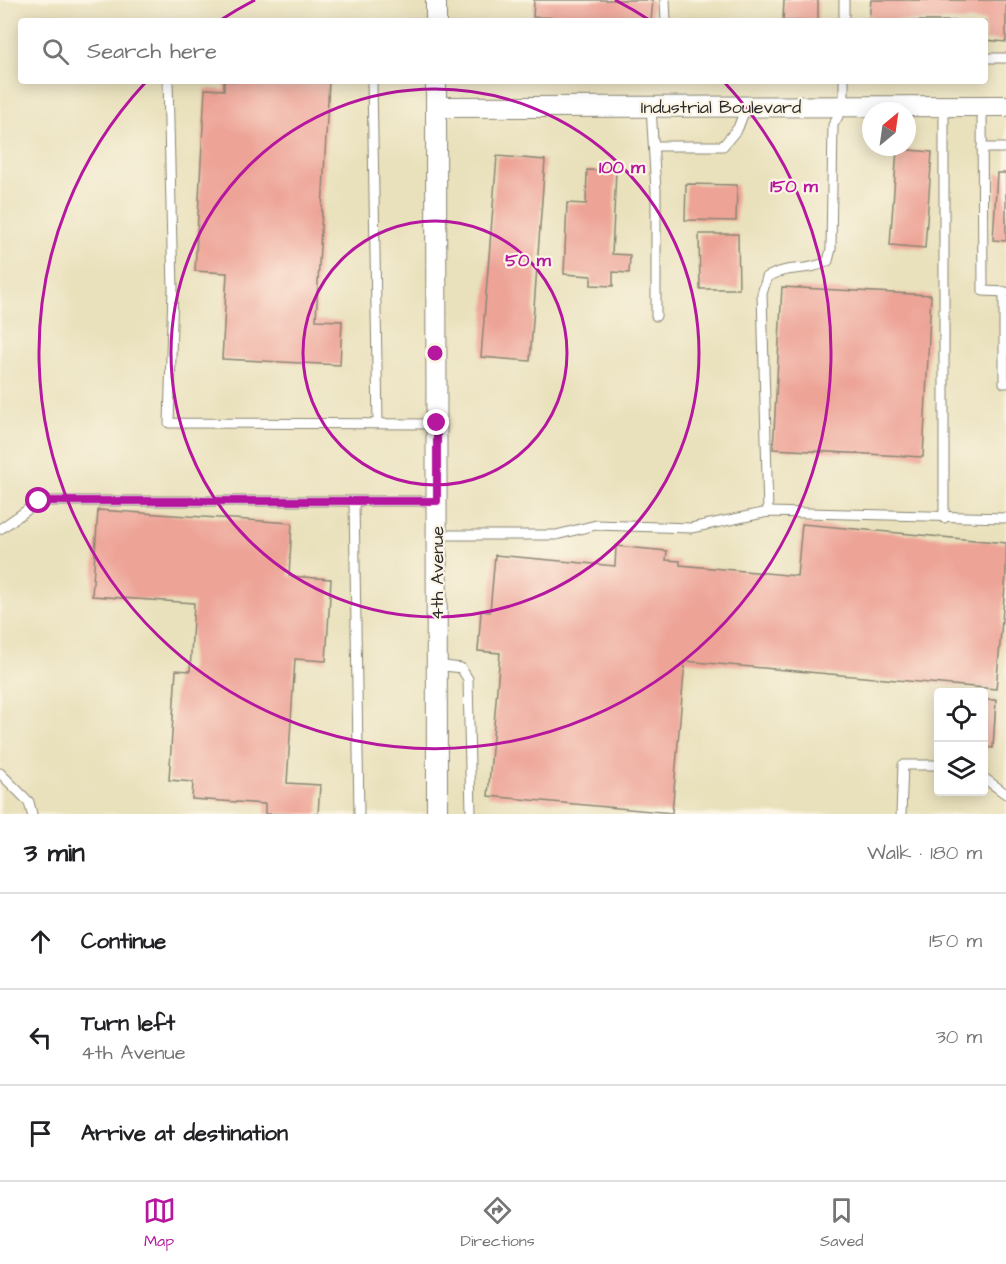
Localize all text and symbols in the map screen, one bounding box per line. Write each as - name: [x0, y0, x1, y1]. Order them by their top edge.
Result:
- search box: [18, 18, 988, 84]
- icon: search: [39, 35, 72, 68]
- text: Search here: [87, 36, 217, 67]
- street label: Industrial Boulevard: [641, 95, 801, 120]
- north arrow: [862, 102, 916, 156]
- text: 100 m: [599, 155, 646, 180]
- text: 150 m: [770, 174, 819, 199]
- text: 50 m: [505, 248, 552, 273]
- centre of rings: [425, 343, 445, 363]
- route end: [423, 409, 449, 435]
- route start: [25, 487, 51, 513]
- street label: 4th Avenue: [425, 526, 450, 620]
- map controls: [934, 688, 988, 796]
- button: locate: [934, 688, 988, 742]
- button: layers: [934, 742, 988, 796]
- text: 3 min: [24, 835, 85, 871]
- text: Walk · 180 m: [867, 839, 982, 867]
- icon: ahead: [24, 925, 57, 958]
- text: Continue: [81, 926, 166, 957]
- text: 150 m: [929, 927, 982, 955]
- text: Turn left: [81, 1008, 175, 1039]
- icon: left: [24, 1021, 57, 1054]
- text: 30 m: [936, 1023, 982, 1051]
- text: 4th Avenue: [81, 1039, 186, 1067]
- icon: arrive: [24, 1117, 57, 1150]
- text: Arrive at destination: [81, 1118, 288, 1149]
- tab: Map: [143, 1194, 176, 1252]
- tab: Directions: [461, 1194, 535, 1252]
- tab: Saved: [820, 1194, 863, 1252]

